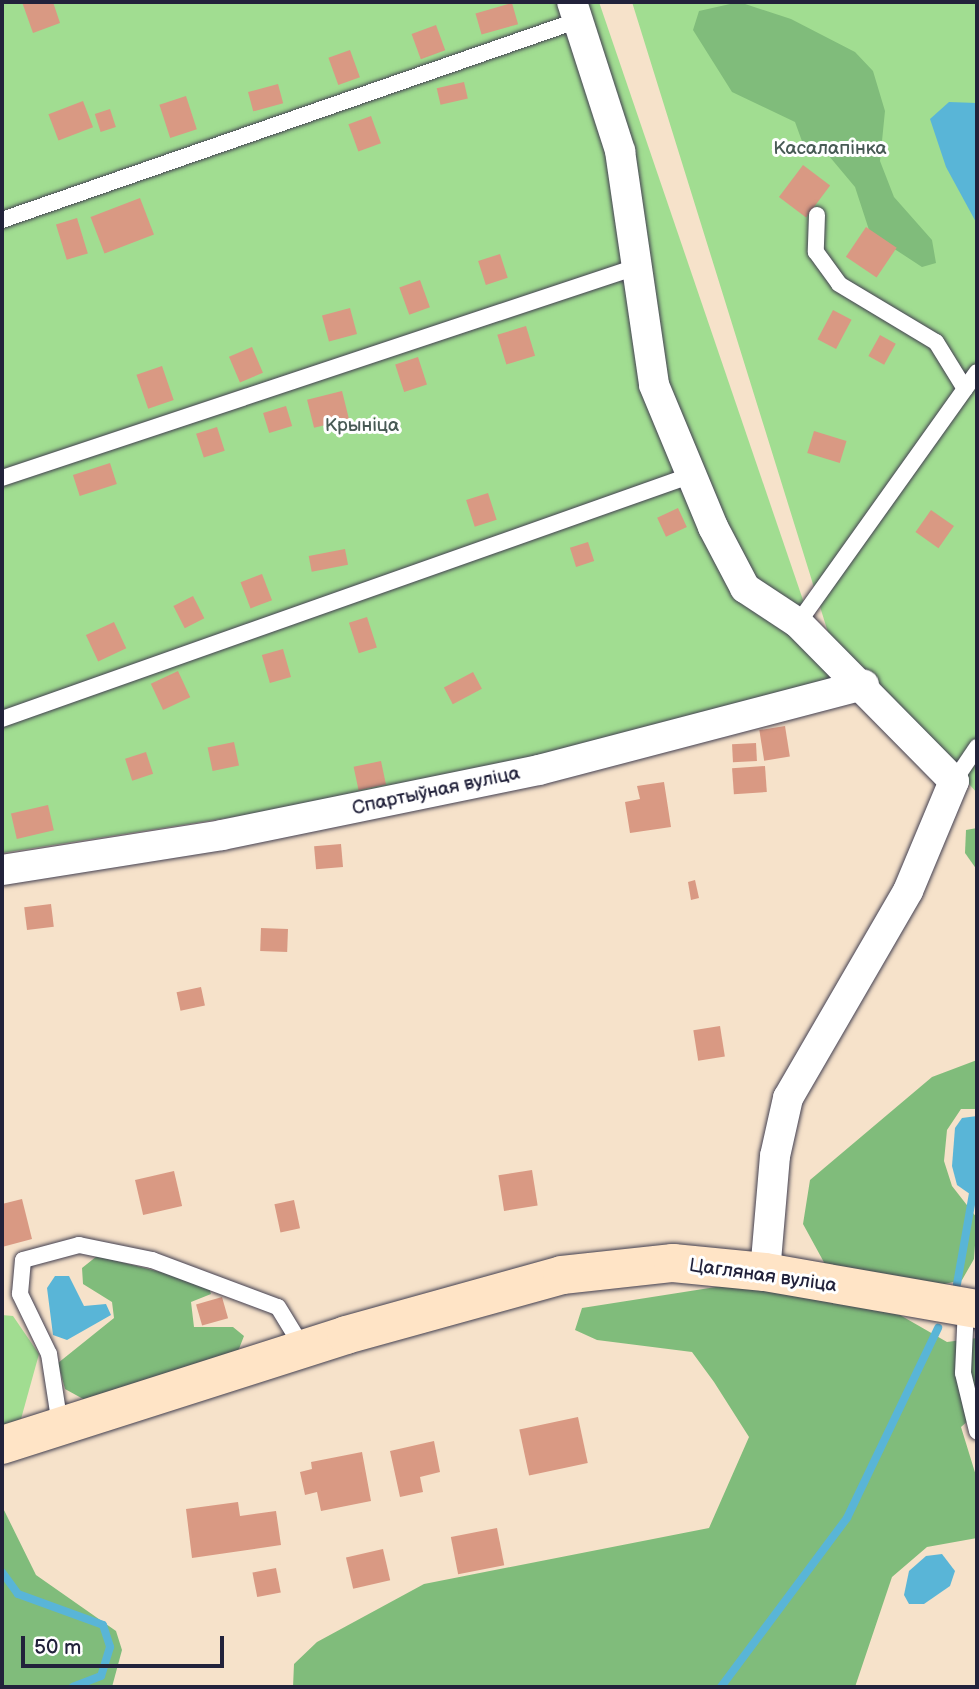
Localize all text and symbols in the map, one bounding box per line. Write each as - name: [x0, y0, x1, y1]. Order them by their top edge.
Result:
- park label: Касалапінка: [773, 138, 887, 160]
- park label: Крыніца: [325, 415, 399, 437]
- street label: Спартыўная вуліца: [350, 762, 522, 820]
- street label: Цагляная вуліца: [688, 1254, 838, 1298]
- scale bar: [24, 1622, 228, 1666]
- text: 50 m: [34, 1635, 81, 1660]

